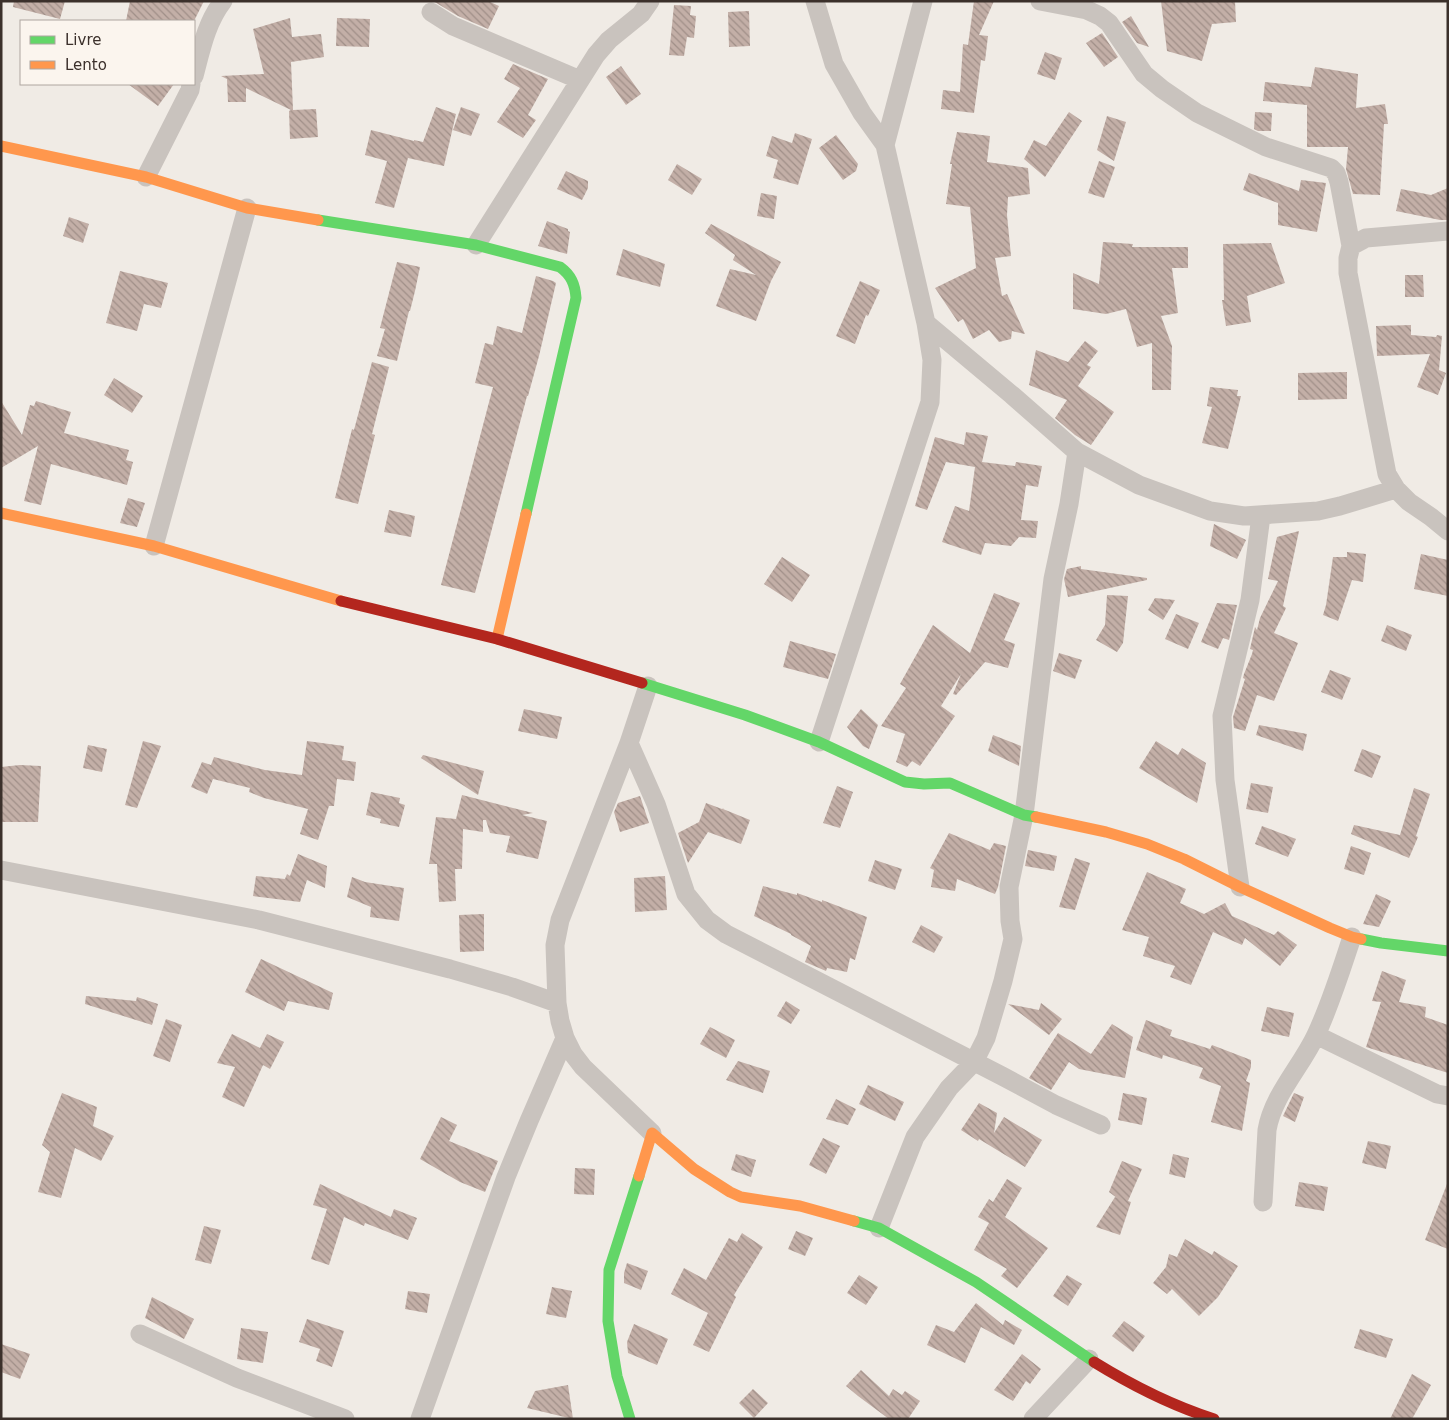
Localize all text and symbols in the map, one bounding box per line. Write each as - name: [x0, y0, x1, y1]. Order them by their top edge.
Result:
- legend: [20, 20, 195, 85]
- text: Livre: [65, 31, 101, 49]
- text: Lento: [65, 56, 107, 74]

